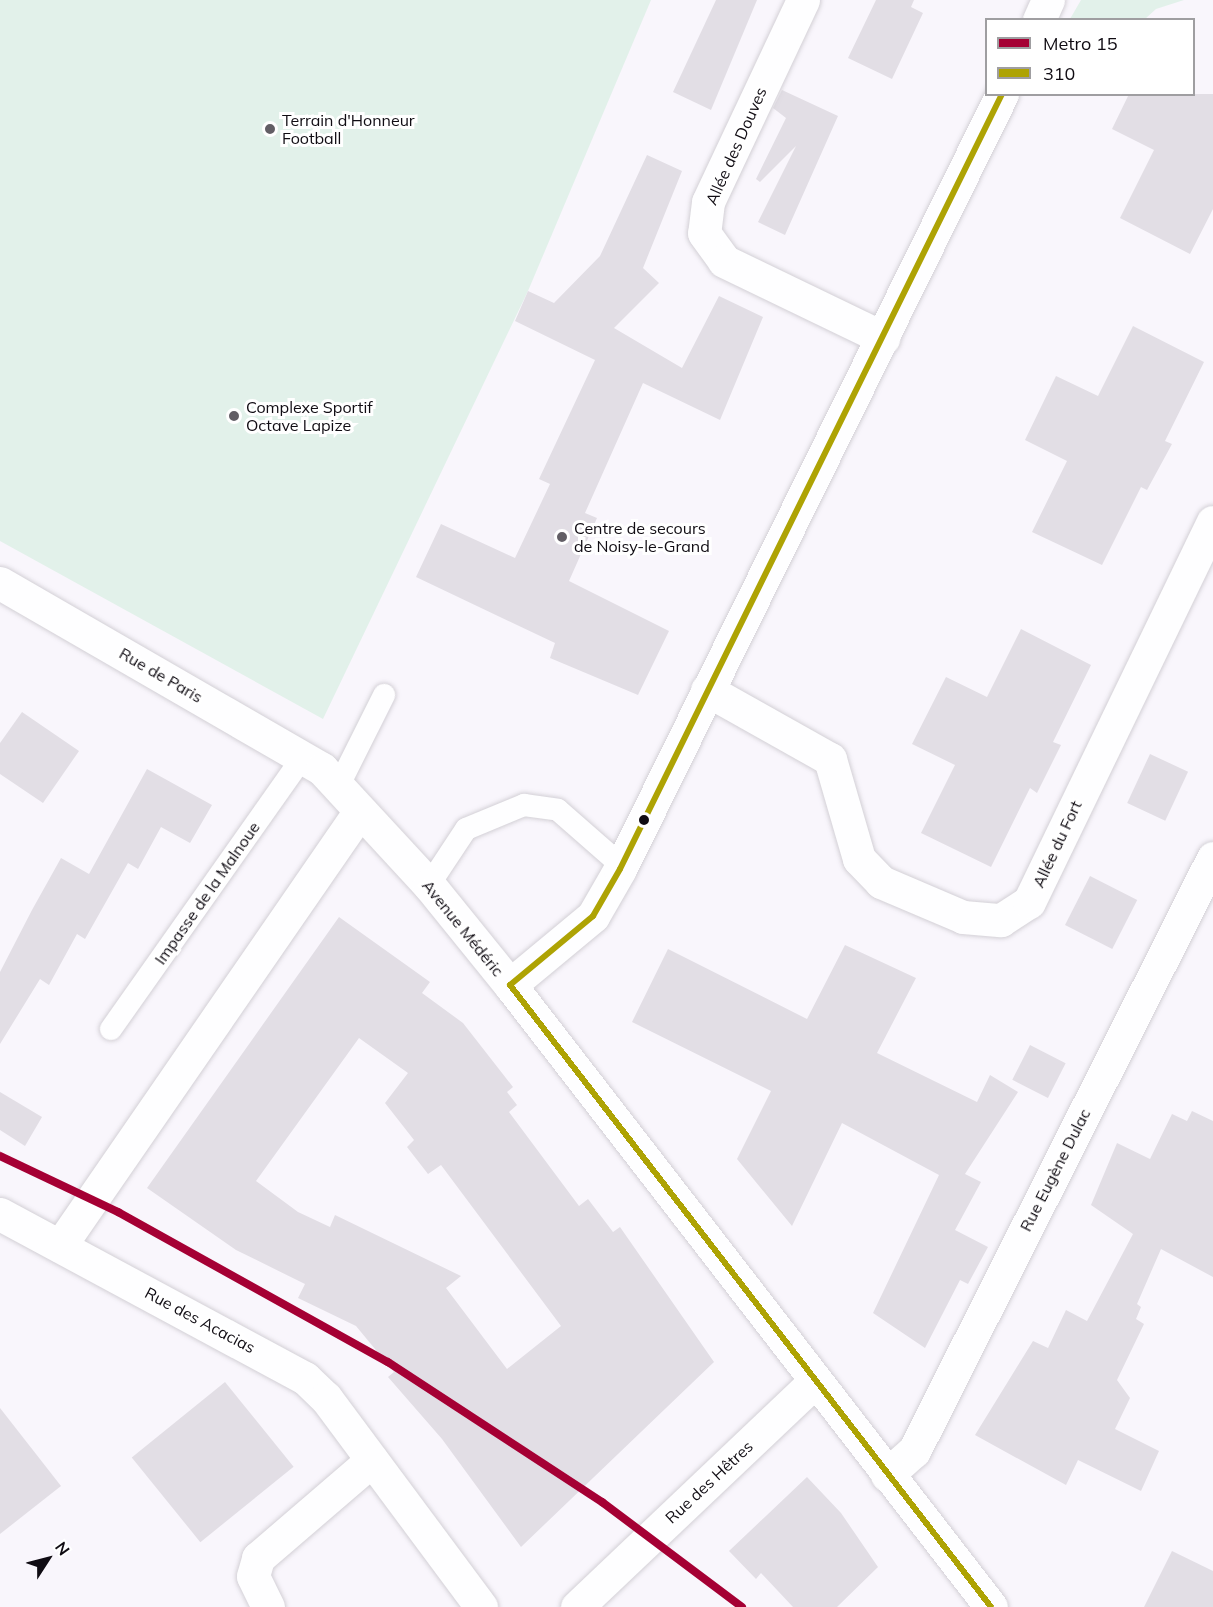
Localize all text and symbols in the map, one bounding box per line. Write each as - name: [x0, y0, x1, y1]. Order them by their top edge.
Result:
- legend: [985, 18, 1195, 96]
- text: Metro 15: [1043, 32, 1118, 55]
- text: 310: [1043, 62, 1075, 85]
- street label: Allée des Douves: [701, 84, 771, 208]
- place label: Terrain d'Honneur Football: [282, 110, 415, 148]
- marker: Terrain d'Honneur Football: [263, 122, 277, 136]
- place label: Complexe Sportif Octave Lapize: [246, 397, 373, 435]
- marker: Complexe Sportif Octave Lapize: [227, 409, 241, 423]
- place label: Centre de secours de Noisy-le-Grand: [574, 518, 710, 556]
- marker: Centre de secours de Noisy-le-Grand: [555, 530, 569, 544]
- street label: Rue de Paris: [116, 643, 206, 707]
- street label: Allée du Fort: [1029, 798, 1085, 890]
- unlabelled marker: [638, 814, 650, 826]
- street label: Impasse de la Malnoue: [150, 818, 264, 968]
- street label: Avenue Médéric: [418, 876, 508, 980]
- street label: Rue Eugène Dulac: [1016, 1106, 1094, 1234]
- street label: Rue des Acacias: [142, 1283, 258, 1357]
- street label: Rue des Hêtres: [661, 1437, 757, 1527]
- north arrow: [18, 1529, 78, 1589]
- text: N: [51, 1538, 74, 1559]

